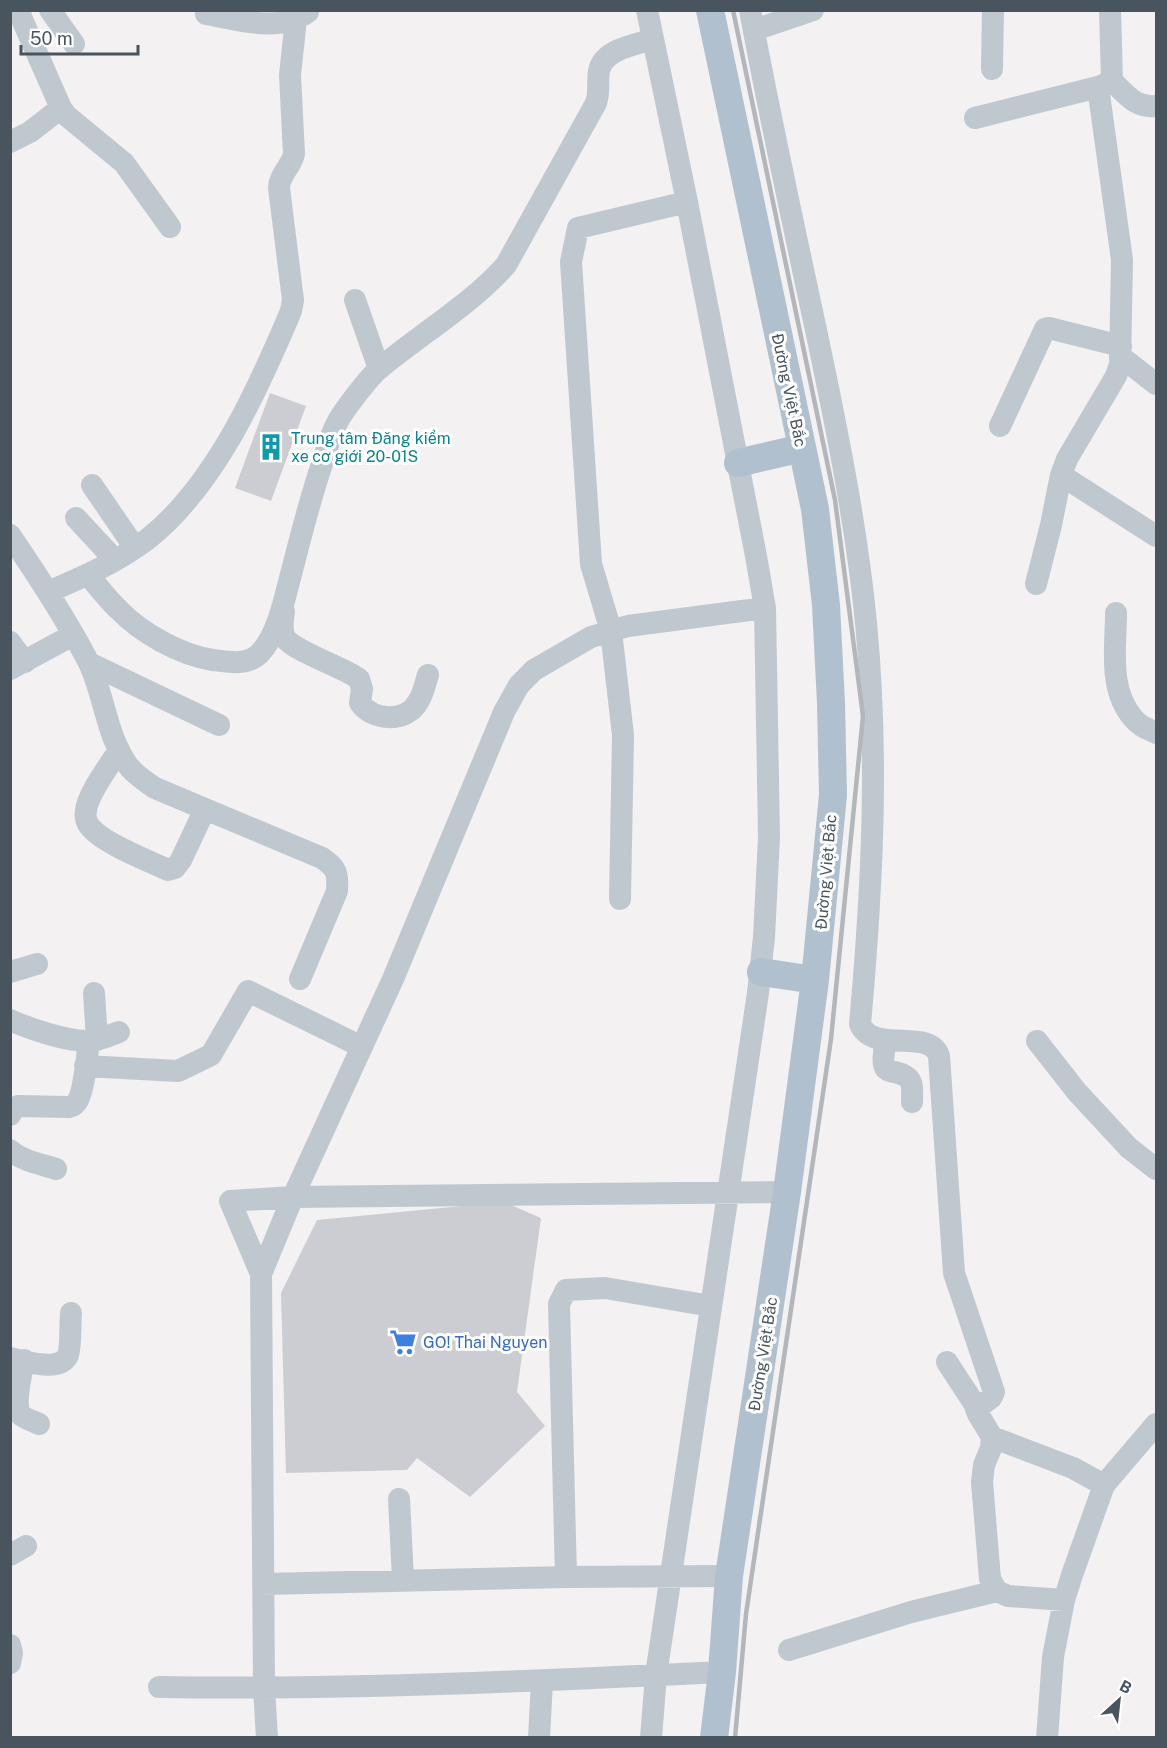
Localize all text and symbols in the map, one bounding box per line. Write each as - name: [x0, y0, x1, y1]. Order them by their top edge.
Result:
- scale bar: [21, 18, 138, 56]
- text: 50 m: [30, 28, 73, 49]
- street label: Đường Việt Bắc: [768, 332, 810, 448]
- place label: Trung tâm Đăng kiểm xe cơ giới 20-01S: [291, 429, 451, 466]
- building icon: Trung tâm Đăng kiểm xe cơ giới 20-01S: [256, 432, 286, 462]
- street label: Đường Việt Bắc: [812, 814, 840, 930]
- street label: Đường Việt Bắc: [745, 1295, 781, 1413]
- supermarket icon: GO! Thai Nguyen: [388, 1327, 418, 1357]
- place label: GO! Thai Nguyen: [423, 1333, 547, 1352]
- north arrow: [1089, 1670, 1149, 1730]
- text: B: [1116, 1676, 1135, 1698]

